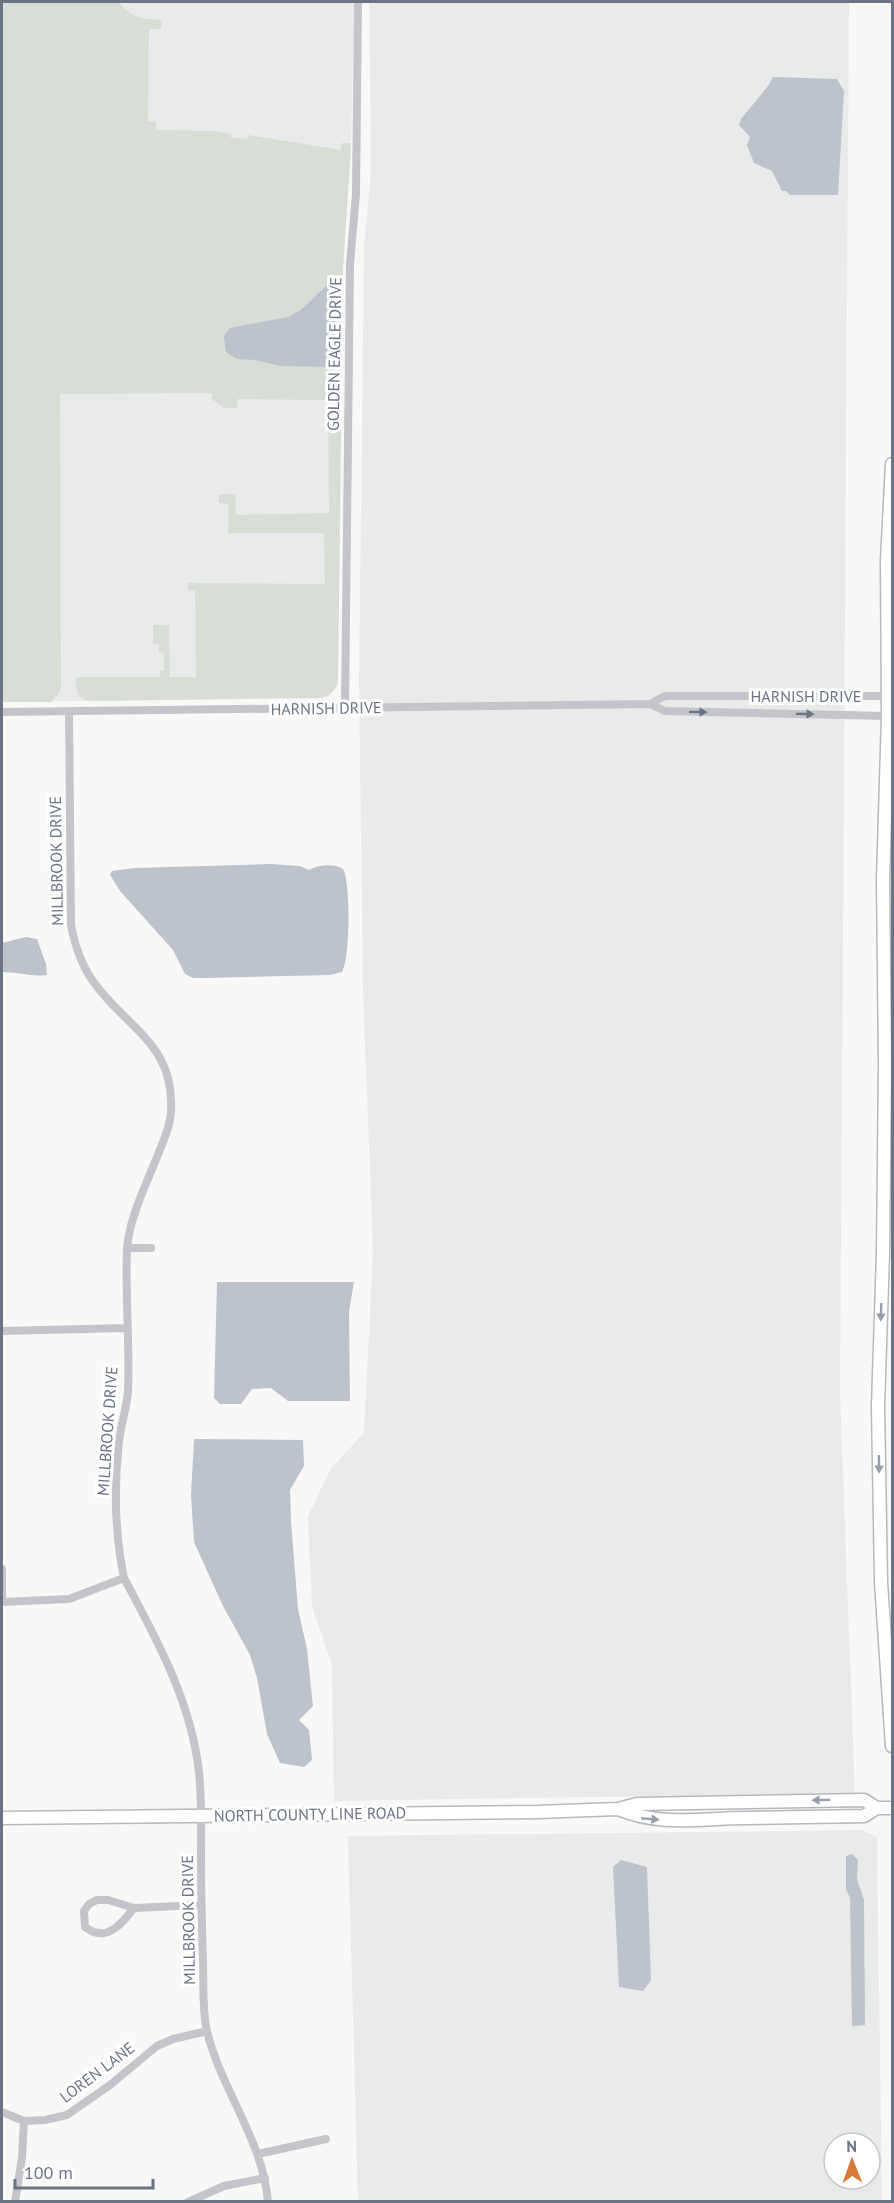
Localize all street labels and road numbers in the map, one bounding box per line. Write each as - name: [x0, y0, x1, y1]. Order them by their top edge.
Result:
- street label: GOLDEN EAGLE DRIVE: [323, 277, 345, 431]
- street label: HARNISH DRIVE: [751, 686, 861, 706]
- street label: HARNISH DRIVE: [270, 697, 382, 719]
- street label: MILLBROOK DRIVE: [45, 796, 67, 926]
- street label: MILLBROOK DRIVE: [92, 1366, 122, 1496]
- street label: NORTH COUNTY LINE ROAD: [214, 1802, 406, 1826]
- street label: MILLBROOK DRIVE: [177, 1855, 199, 1985]
- street label: LOREN LANE: [56, 2037, 138, 2107]

